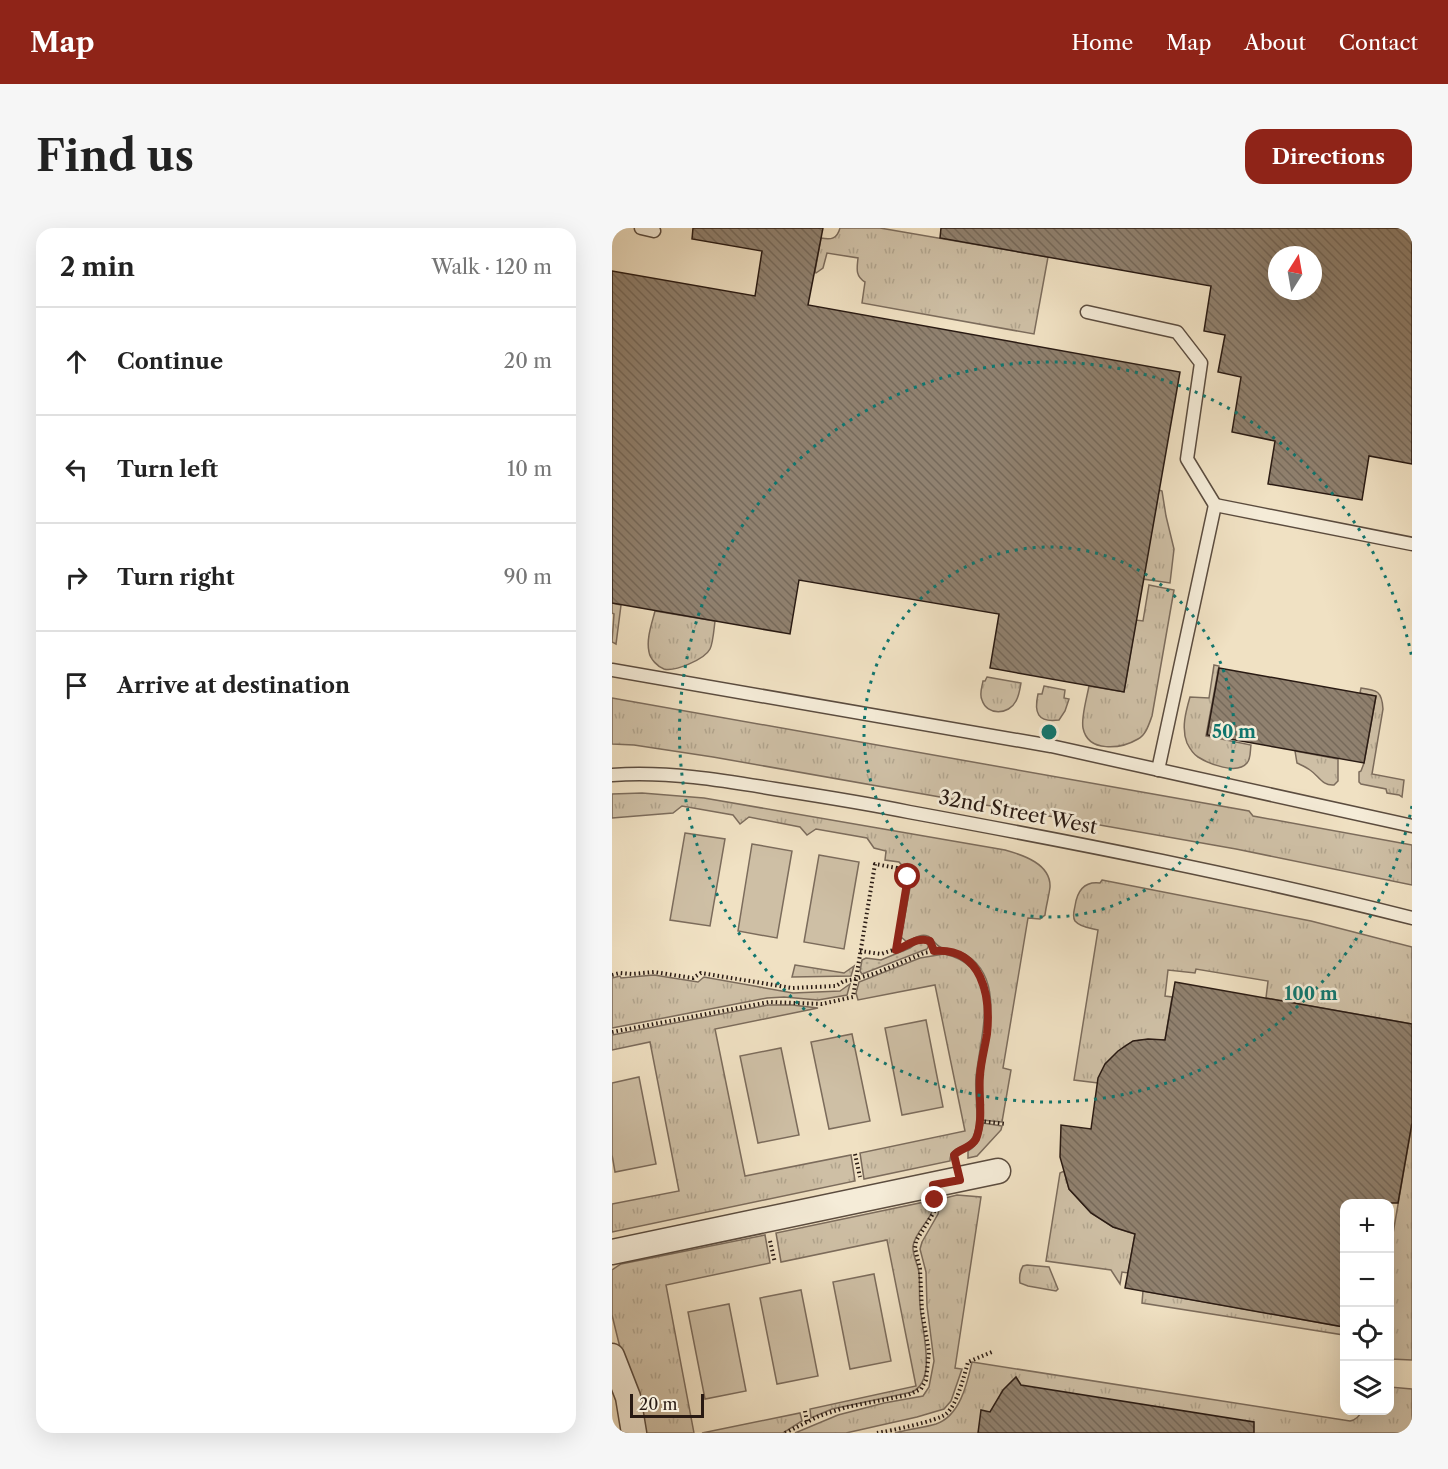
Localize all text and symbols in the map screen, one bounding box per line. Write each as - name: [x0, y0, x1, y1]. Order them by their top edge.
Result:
- text: Map: [30, 25, 94, 59]
- text: Home: [1072, 30, 1133, 55]
- text: Map: [1166, 30, 1211, 55]
- text: About: [1244, 30, 1306, 55]
- text: Contact: [1339, 30, 1418, 55]
- button: Directions: [1245, 129, 1412, 184]
- text: Find us: [36, 130, 194, 182]
- north arrow: [1268, 246, 1322, 300]
- text: 2 min: [60, 251, 135, 283]
- text: Walk · 120 m: [431, 255, 552, 279]
- icon: ahead: [60, 345, 93, 378]
- text: Continue: [117, 348, 223, 375]
- text: 20 m: [504, 349, 552, 373]
- icon: left: [60, 453, 93, 486]
- text: Turn left: [117, 456, 218, 483]
- text: 10 m: [507, 457, 552, 481]
- icon: right: [60, 561, 93, 594]
- text: Turn right: [117, 564, 235, 591]
- text: 90 m: [504, 565, 552, 589]
- icon: arrive: [60, 669, 93, 702]
- text: Arrive at destination: [117, 672, 350, 699]
- text: 50 m: [1212, 721, 1256, 743]
- centre of rings: [1039, 722, 1059, 742]
- street label: 32nd Street West: [937, 785, 1099, 839]
- route start: [894, 863, 920, 889]
- text: 100 m: [1284, 983, 1338, 1005]
- route end: [921, 1186, 947, 1212]
- map controls: [1340, 1199, 1394, 1415]
- button: +: [1340, 1199, 1394, 1253]
- button: −: [1340, 1253, 1394, 1307]
- button: locate: [1340, 1307, 1394, 1361]
- button: layers: [1340, 1361, 1394, 1415]
- scale bar: [630, 1391, 704, 1418]
- text: 20 m: [639, 1394, 678, 1414]

